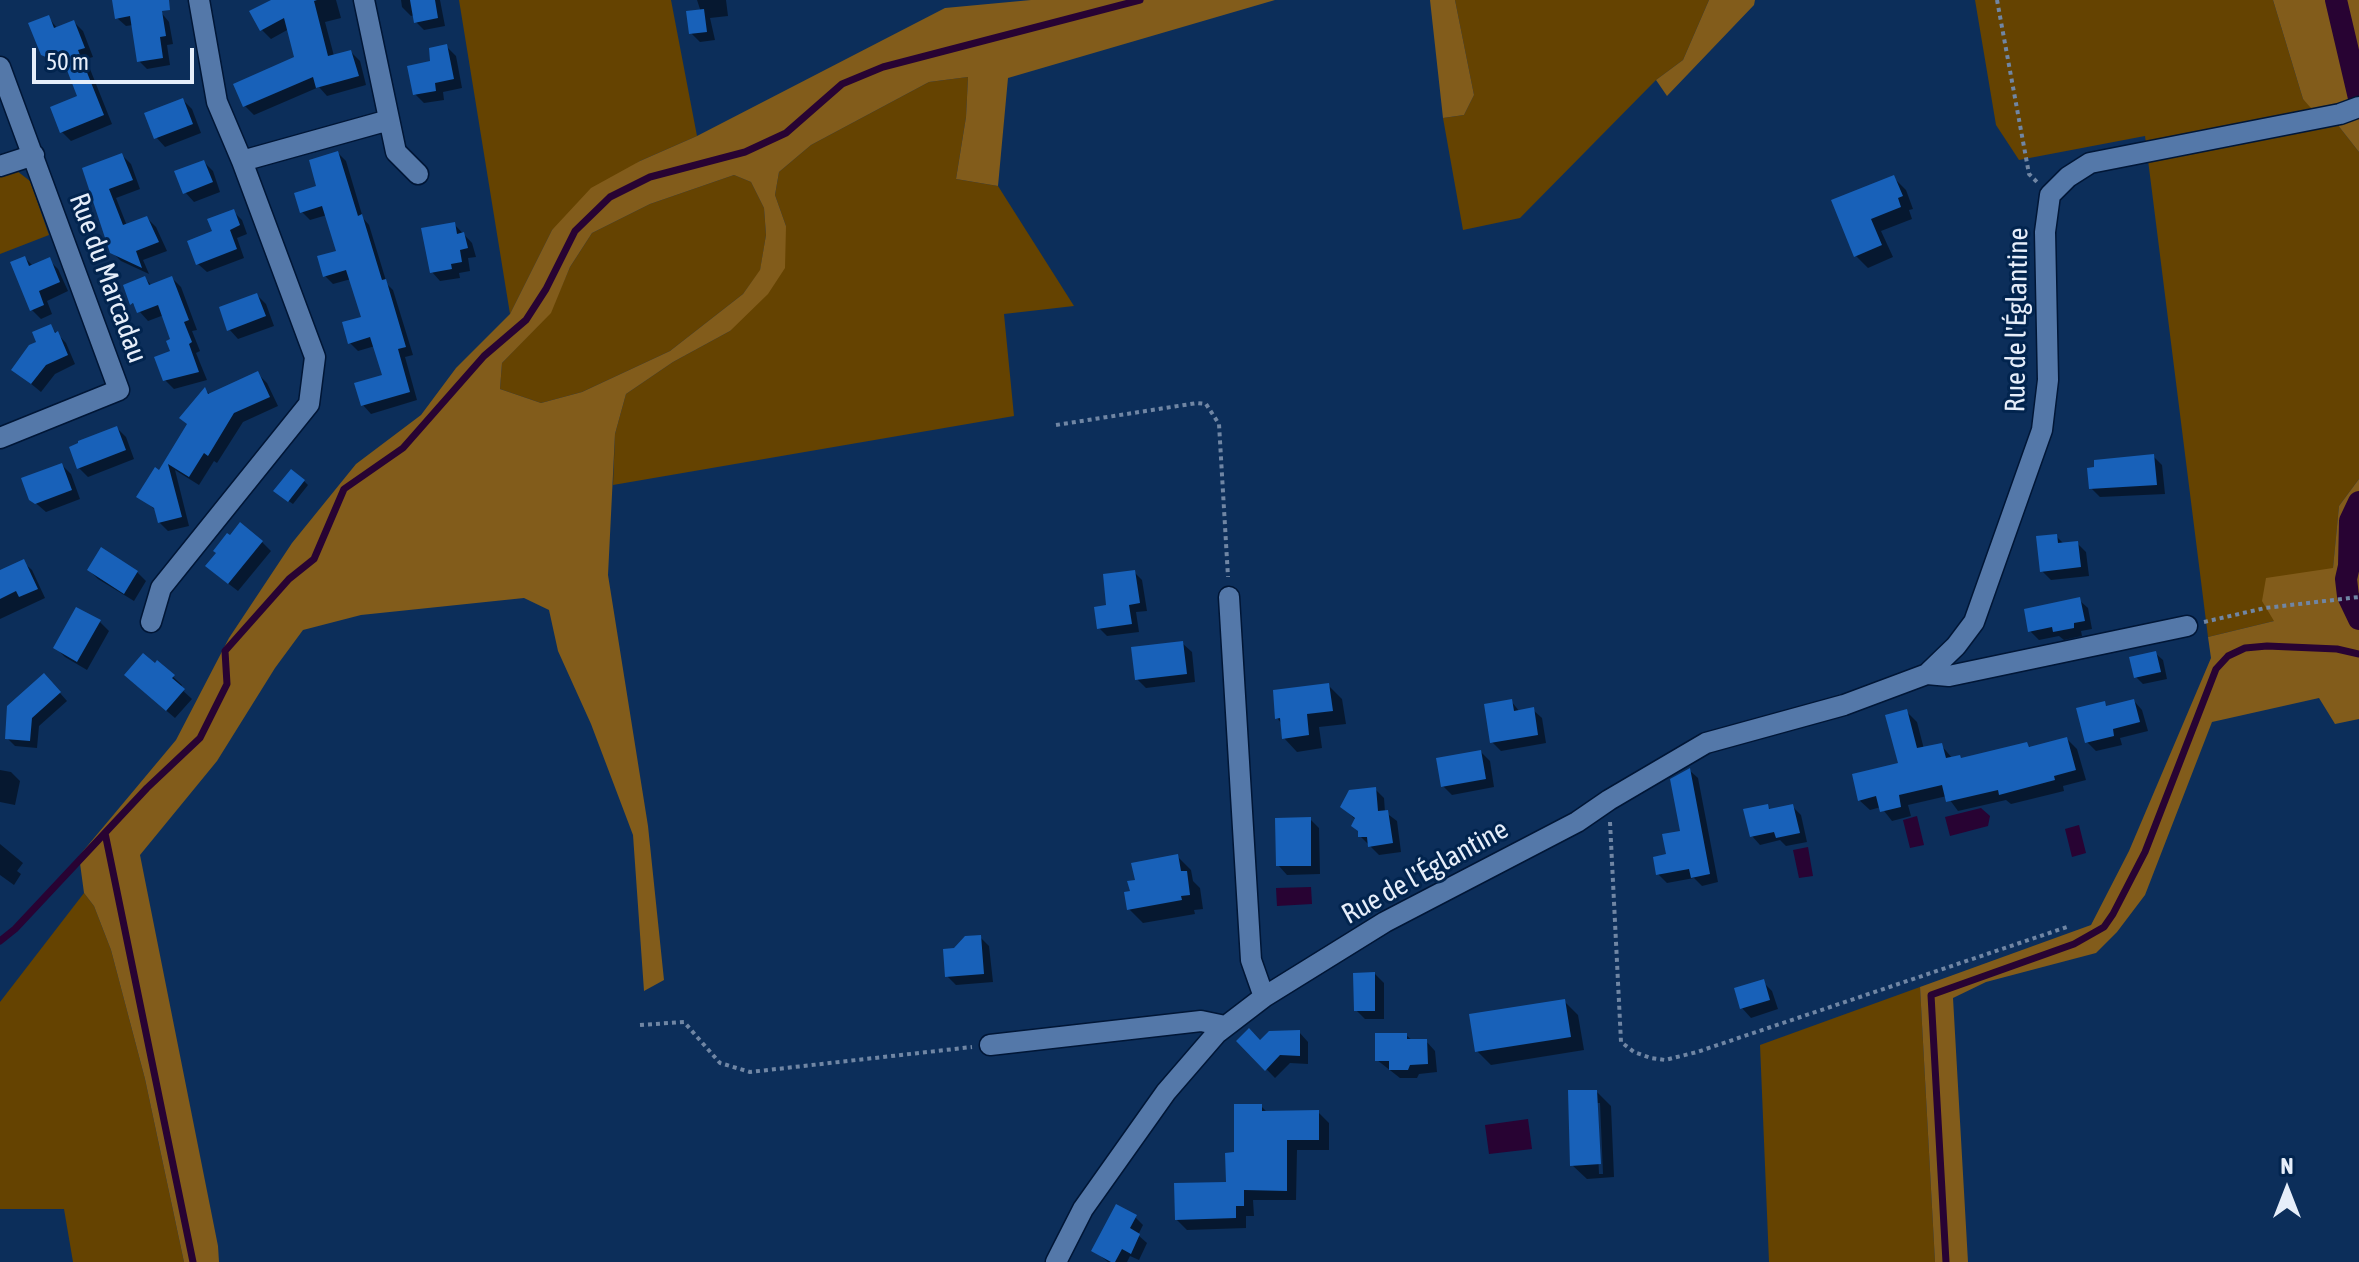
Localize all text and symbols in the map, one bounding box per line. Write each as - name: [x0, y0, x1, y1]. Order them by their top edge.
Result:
- scale bar: [36, 32, 198, 82]
- text: 50 m: [46, 48, 89, 75]
- street label: Rue du Marcadau: [62, 189, 154, 367]
- street label: Rue de l'Églantine: [1999, 227, 2035, 413]
- street label: Rue de l'Églantine: [1336, 813, 1514, 931]
- north arrow: [2247, 1150, 2327, 1230]
- text: N: [2281, 1153, 2293, 1179]

